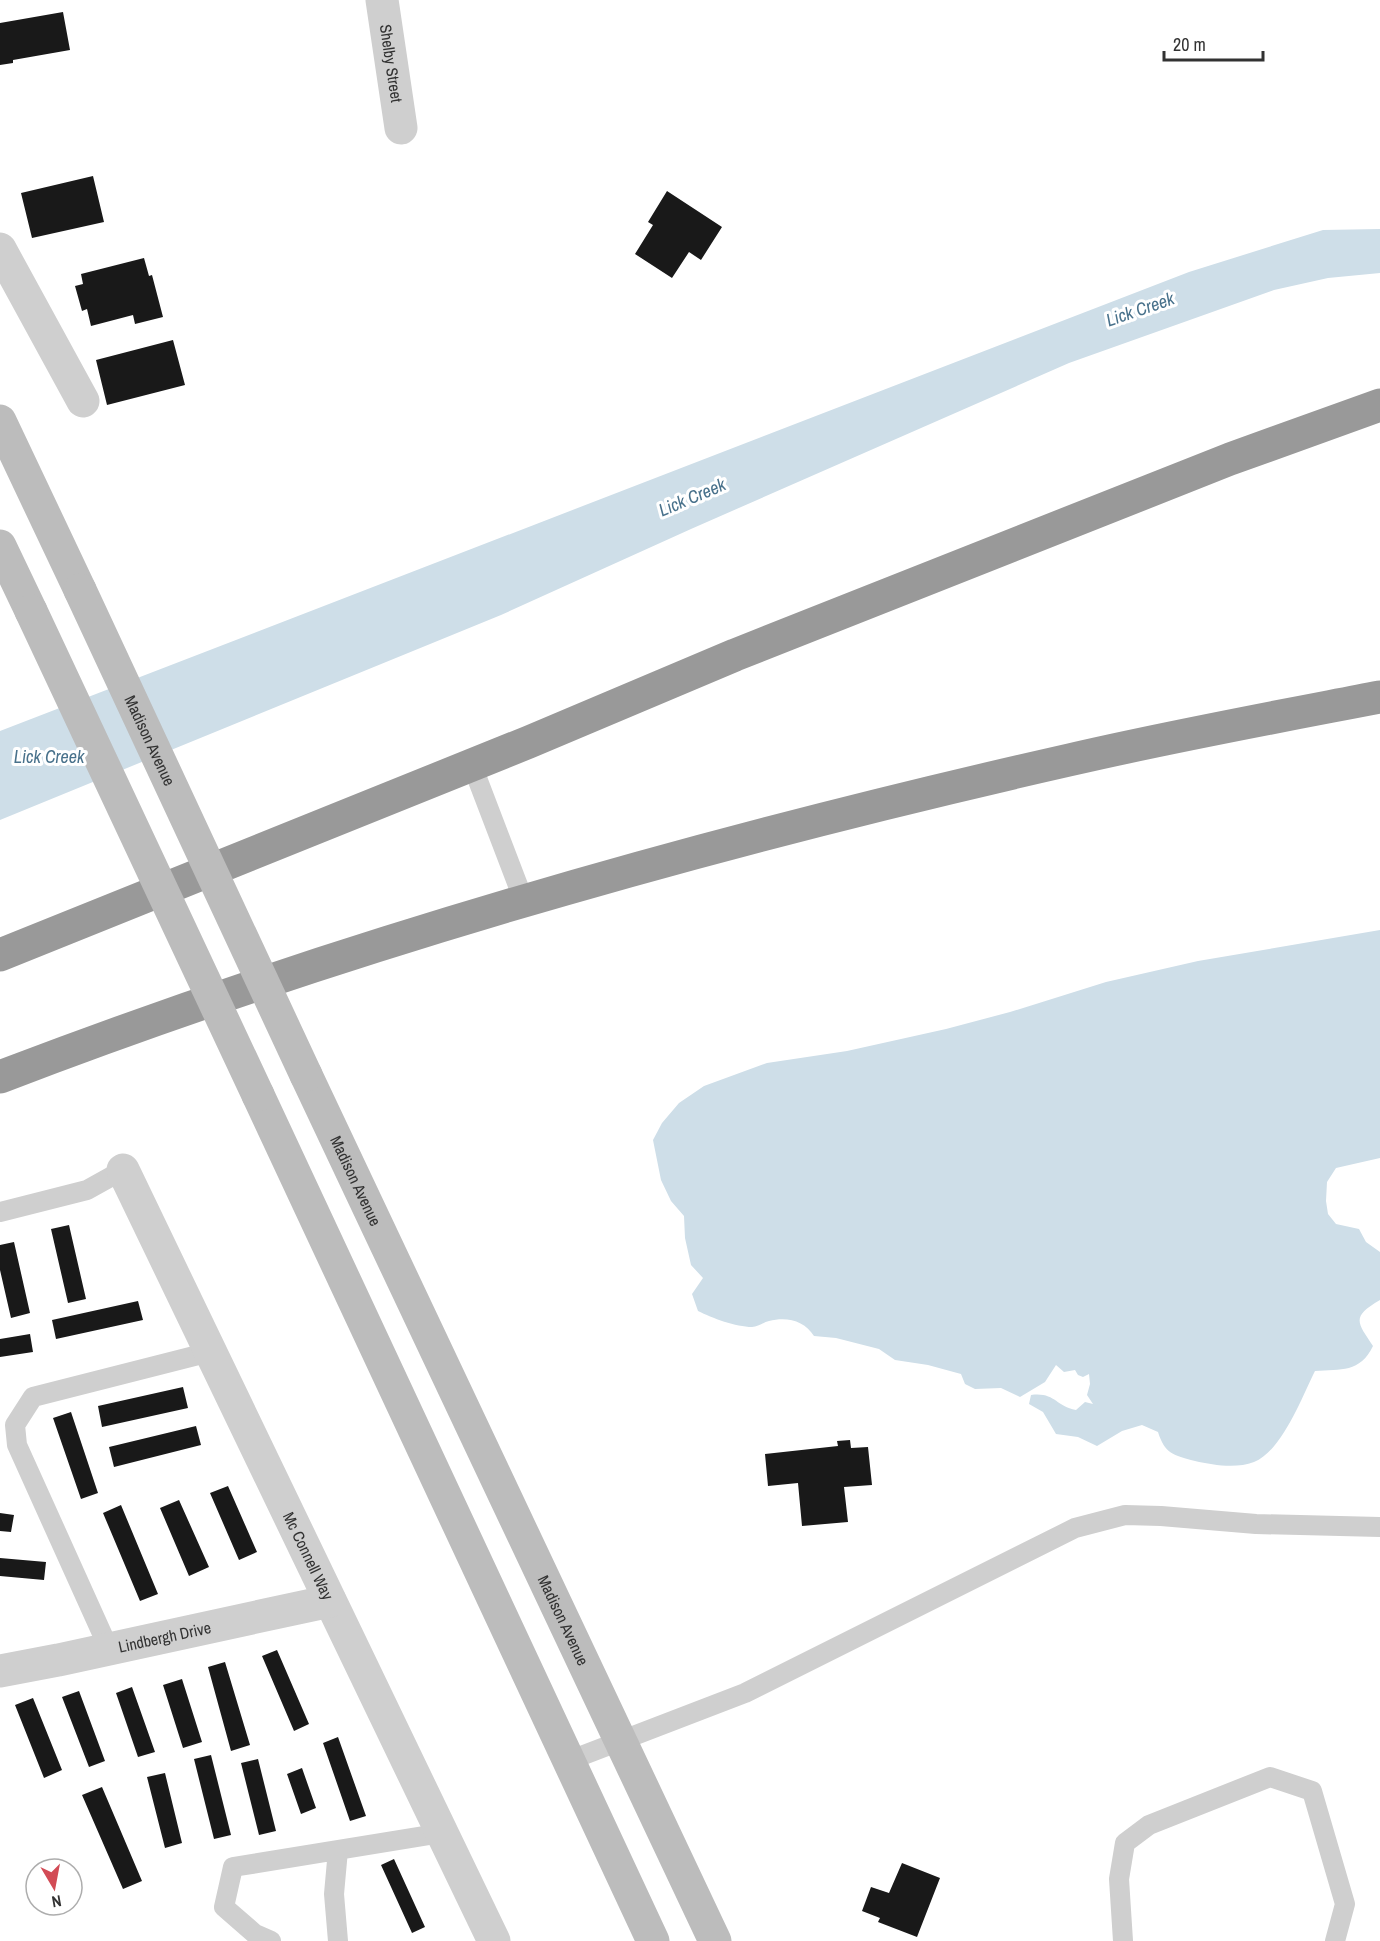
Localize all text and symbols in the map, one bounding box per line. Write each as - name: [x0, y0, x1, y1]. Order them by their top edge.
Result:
- street label: Shelby Street: [375, 23, 408, 104]
- scale bar: [1164, 24, 1263, 62]
- text: 20 m: [1173, 32, 1206, 57]
- water label: Lick Creek: [1103, 285, 1178, 332]
- water label: Lick Creek: [655, 471, 730, 522]
- street label: Madison Avenue: [120, 692, 181, 789]
- water label: Lick Creek: [14, 744, 85, 769]
- street label: Madison Avenue: [325, 1132, 387, 1230]
- street label: Mc Connell Way: [278, 1508, 339, 1604]
- street label: Madison Avenue: [533, 1571, 594, 1669]
- street label: Lindbergh Drive: [116, 1616, 213, 1658]
- north arrow: [24, 1857, 84, 1917]
- text: N: [50, 1890, 63, 1913]

